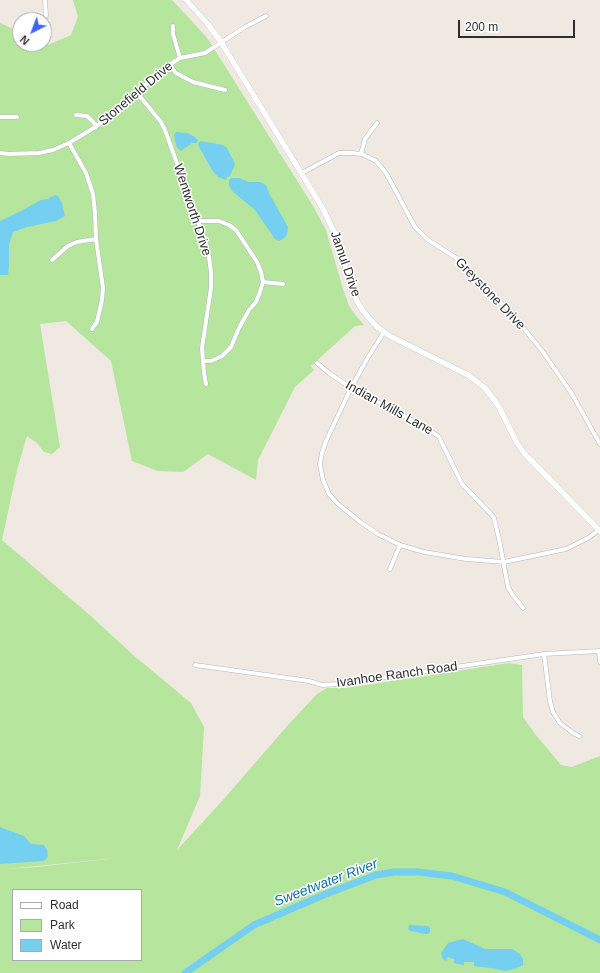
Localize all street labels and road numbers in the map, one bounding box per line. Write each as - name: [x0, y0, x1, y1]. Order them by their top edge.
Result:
- street label: Stonefield Drive: [96, 59, 176, 129]
- street label: Wentworth Drive: [170, 162, 214, 258]
- street label: Jamul Drive: [326, 229, 364, 299]
- street label: Greystone Drive: [452, 255, 528, 333]
- street label: Indian Mills Lane: [343, 378, 435, 438]
- street label: Ivanhoe Ranch Road: [335, 659, 459, 691]

